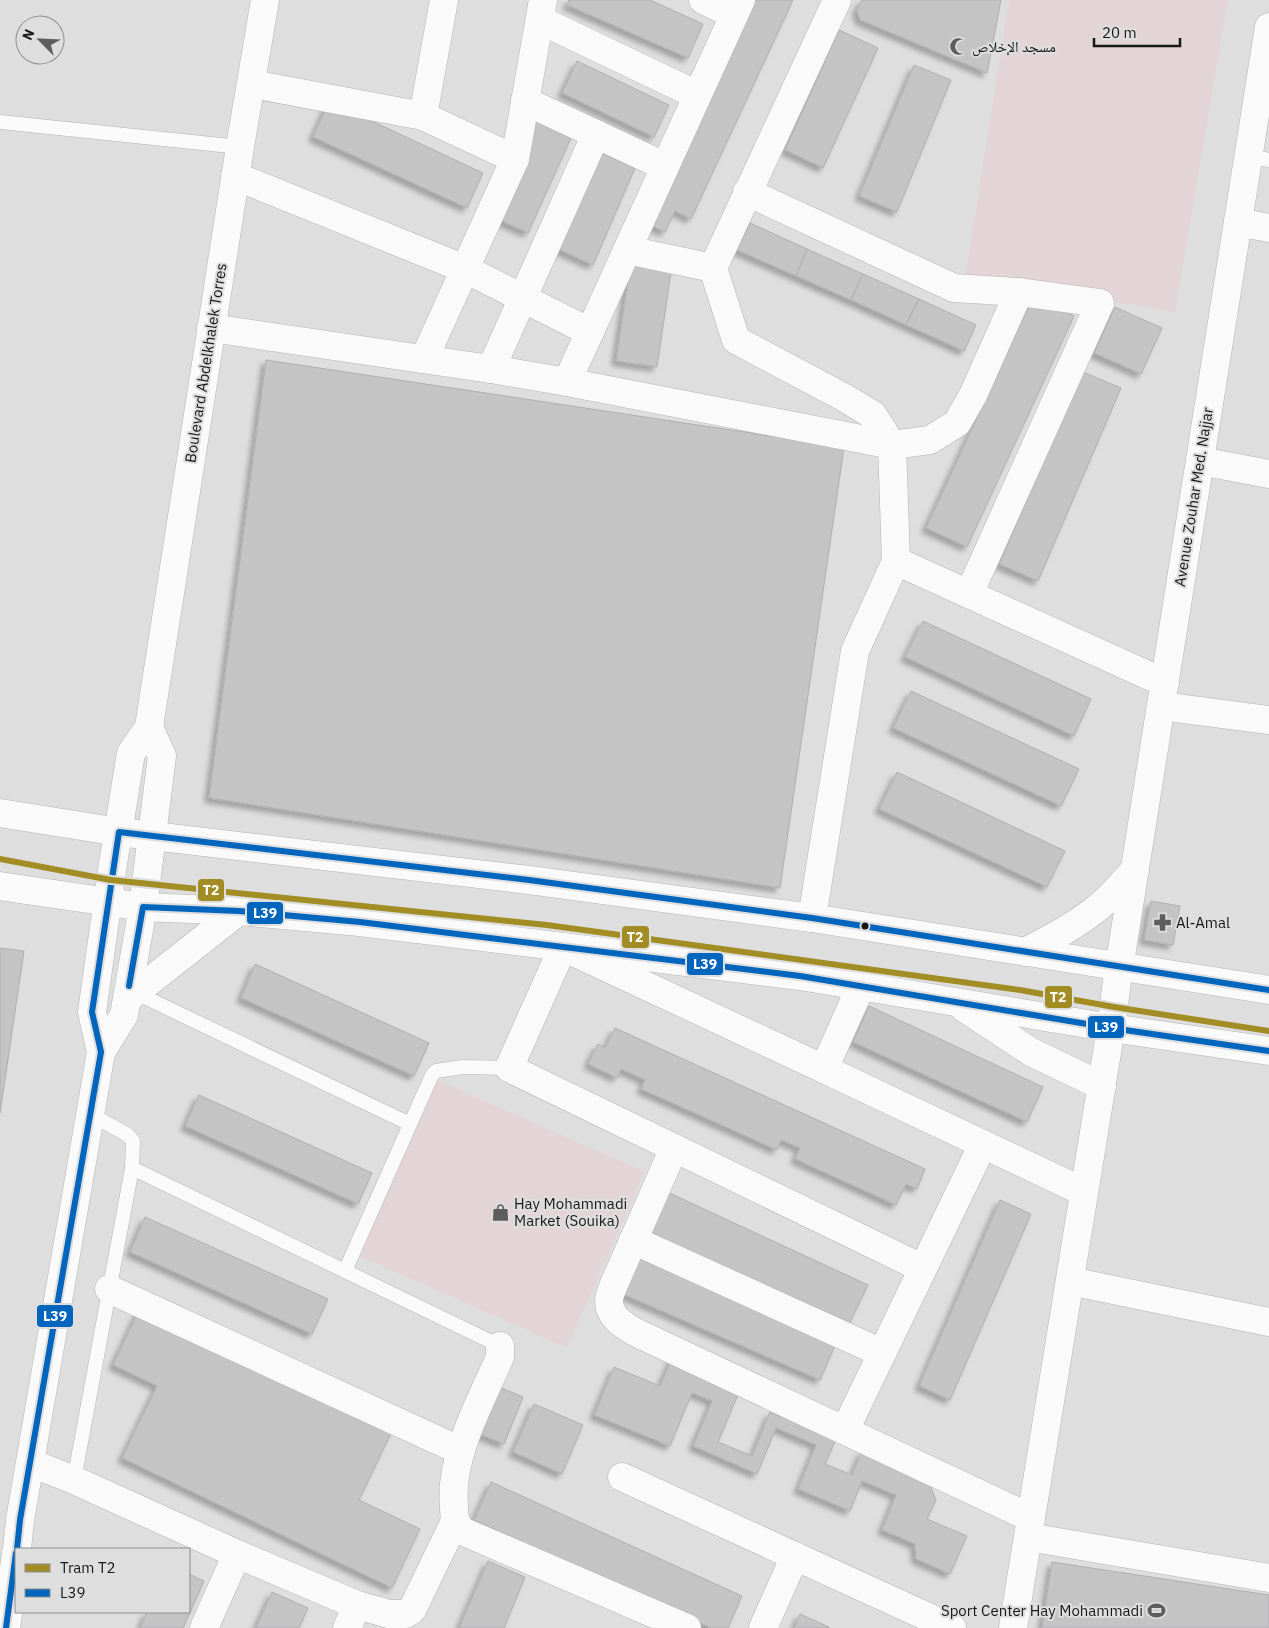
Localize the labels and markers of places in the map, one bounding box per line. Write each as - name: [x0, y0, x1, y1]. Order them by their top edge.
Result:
- mosque icon: مسجد الإخلاص: [948, 37, 968, 57]
- place label: مسجد الإخلاص: [972, 37, 1056, 57]
- pharmacy icon: Al-Amal: [1152, 913, 1172, 933]
- place label: Al-Amal: [1176, 913, 1230, 932]
- unlabelled marker: [860, 921, 870, 931]
- place label: Hay Mohammadi Market (Souika): [514, 1194, 627, 1230]
- shop icon: Hay Mohammadi Market (Souika): [490, 1203, 510, 1223]
- place label: Sport Center Hay Mohammadi: [941, 1601, 1143, 1620]
- sports icon: Sport Center Hay Mohammadi: [1147, 1601, 1167, 1621]

